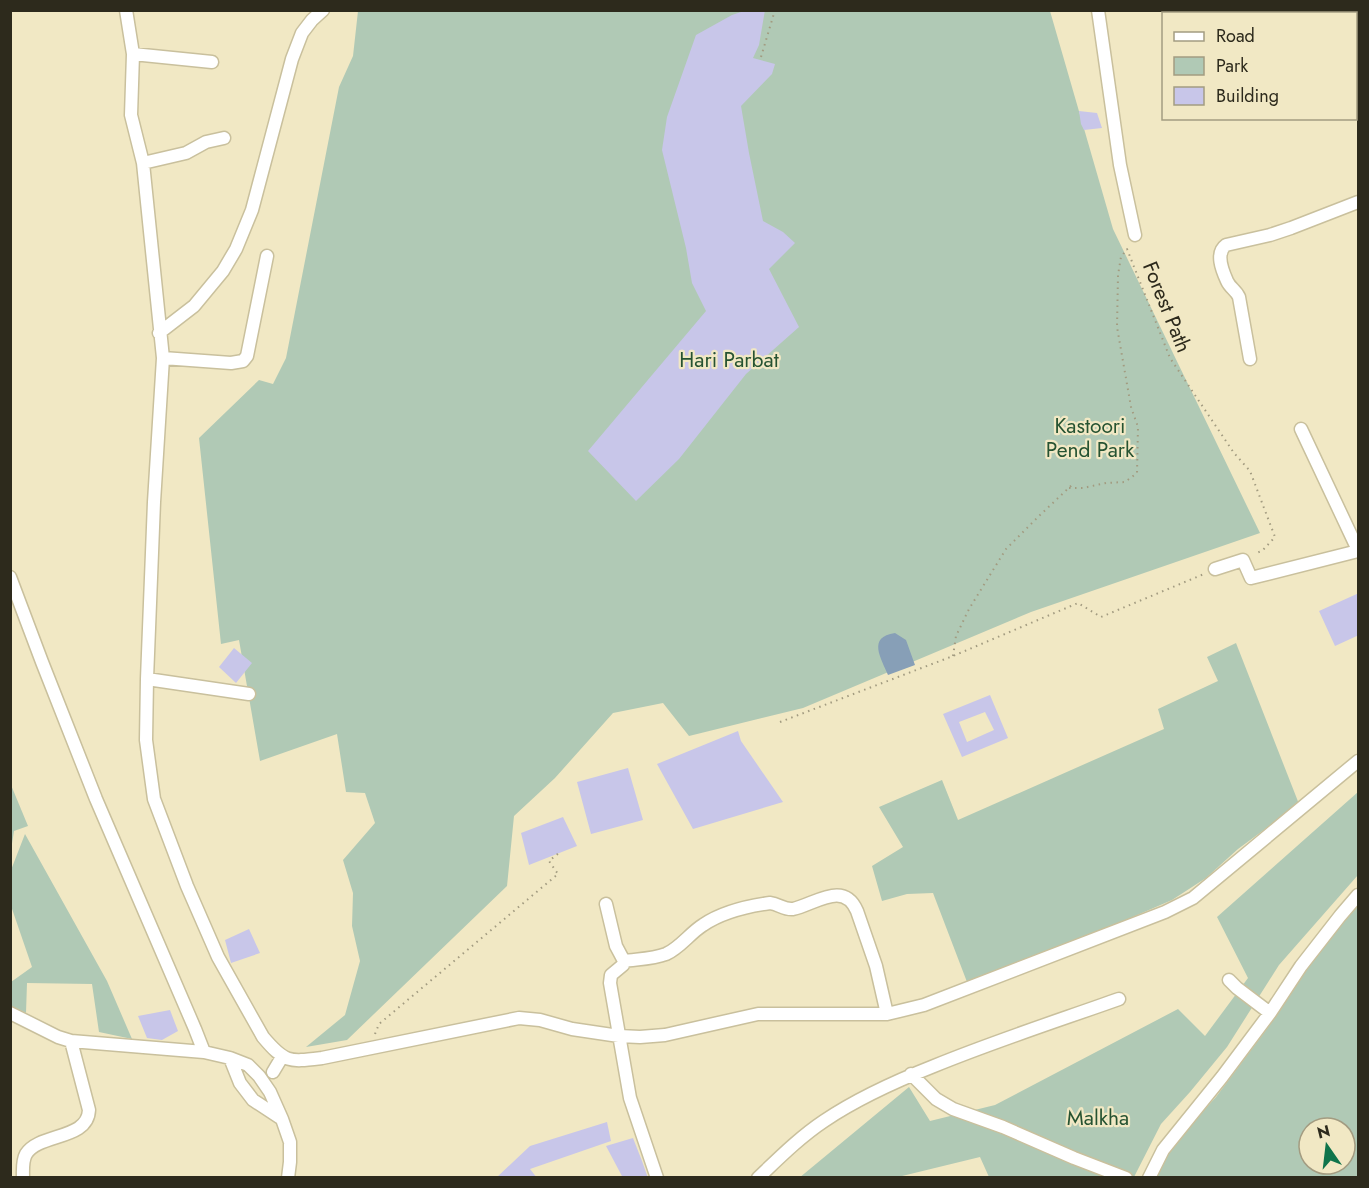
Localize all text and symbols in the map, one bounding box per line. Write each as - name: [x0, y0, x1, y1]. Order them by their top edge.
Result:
- legend: [1162, 12, 1357, 120]
- text: Road: [1216, 23, 1255, 49]
- text: Park: [1216, 53, 1248, 79]
- text: Building: [1216, 83, 1279, 109]
- street label: Forest Path: [1135, 257, 1199, 357]
- park label: Hari Parbat: [679, 345, 779, 375]
- park label: Kastoori Pend Park: [1046, 411, 1135, 465]
- park label: Malkha: [1067, 1103, 1129, 1133]
- north arrow: [1297, 1116, 1357, 1176]
- text: N: [1315, 1119, 1332, 1145]

